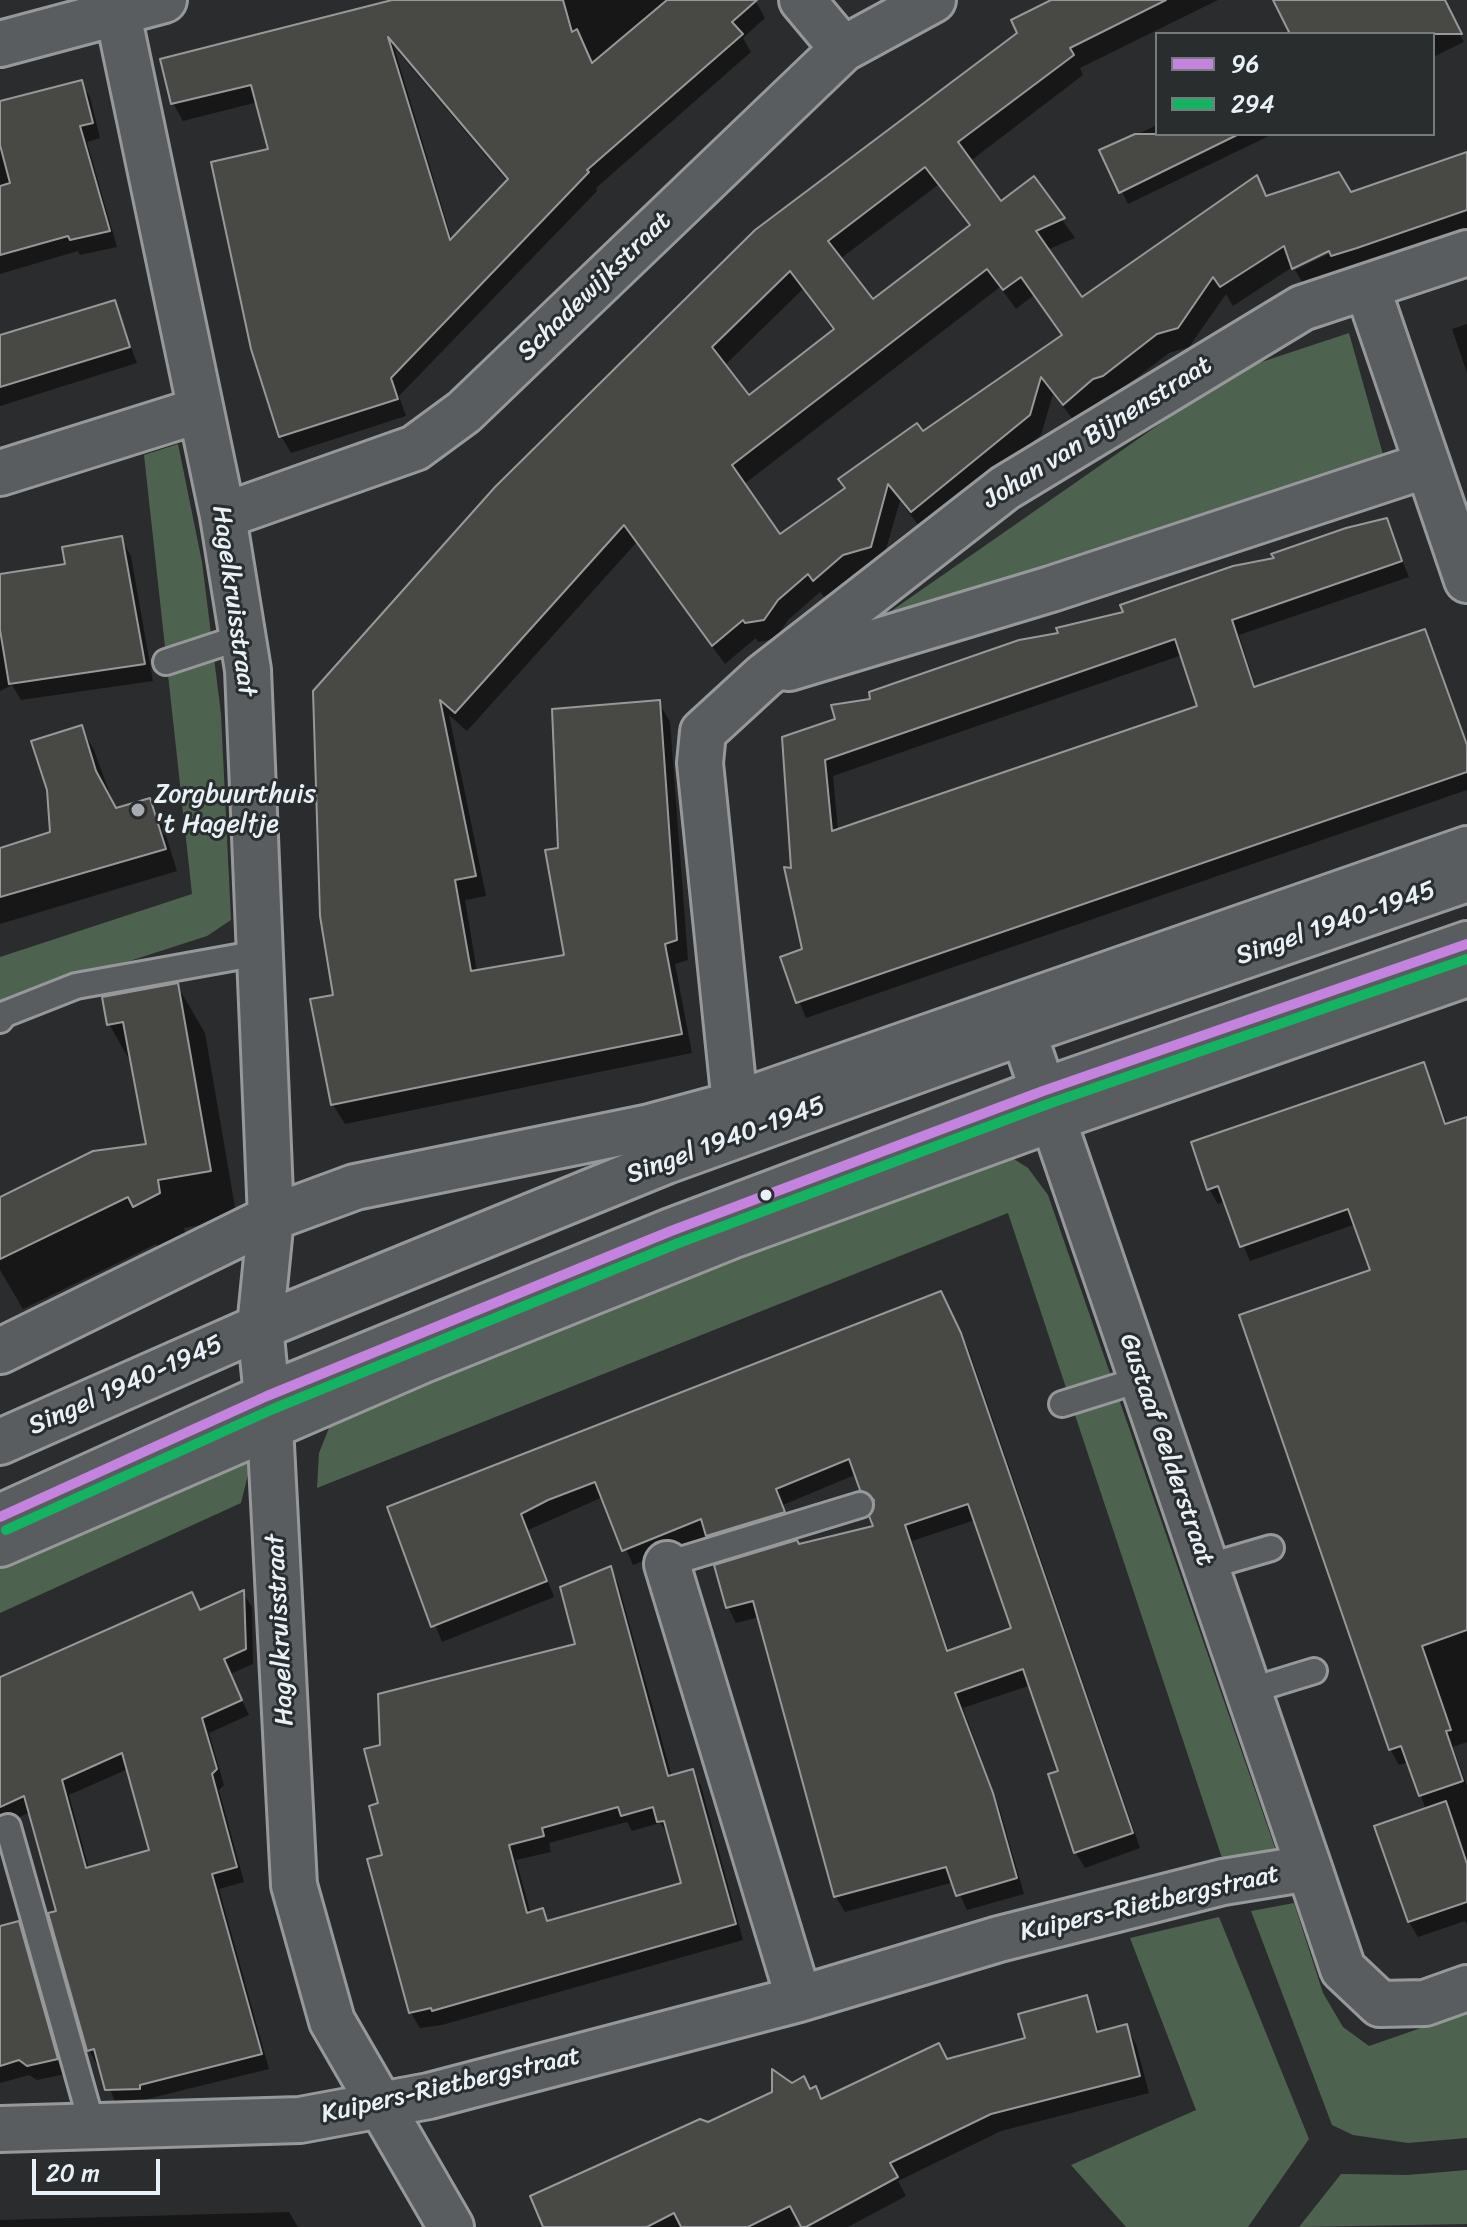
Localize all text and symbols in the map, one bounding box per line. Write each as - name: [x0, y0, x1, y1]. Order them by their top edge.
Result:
- legend: [1155, 32, 1435, 136]
- text: 96: [1231, 43, 1259, 85]
- text: 294: [1231, 83, 1275, 125]
- street label: Schadewijkstraat: [512, 206, 678, 368]
- street label: Johan van Bijnenstraat: [978, 350, 1218, 516]
- street label: Hagelkruisstraat: [204, 504, 262, 698]
- place label: Zorgbuurthuis 't Hageltje: [154, 779, 316, 840]
- marker: Zorgbuurthuis 't Hageltje: [129, 801, 147, 819]
- street label: Singel 1940-1945: [1232, 875, 1440, 973]
- street label: Singel 1940-1945: [622, 1091, 830, 1191]
- unlabelled marker: [758, 1187, 774, 1203]
- street label: Singel 1940-1945: [24, 1329, 228, 1443]
- street label: Gustaaf Gelderstraat: [1112, 1330, 1220, 1570]
- street label: Hagelkruisstraat: [260, 1533, 302, 1727]
- street label: Kuipers-Rietbergstraat: [1017, 1859, 1283, 1949]
- street label: Kuipers-Rietbergstraat: [318, 2041, 584, 2131]
- scale bar: [36, 2143, 164, 2193]
- text: 20 m: [46, 2152, 100, 2194]

